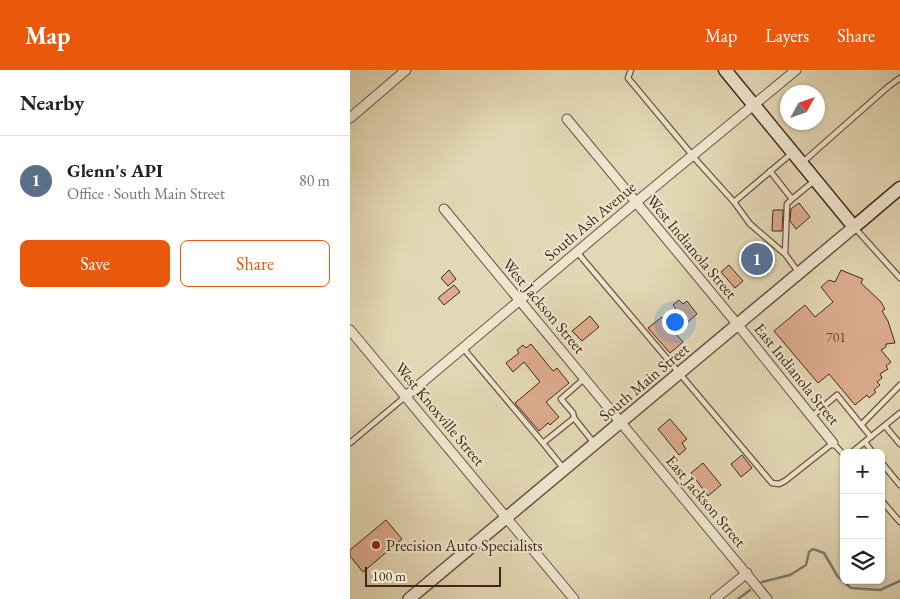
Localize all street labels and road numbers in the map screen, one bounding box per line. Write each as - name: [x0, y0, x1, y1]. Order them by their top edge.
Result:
- street label: South Ash Avenue: [540, 176, 640, 266]
- street label: West Indianola Street: [642, 191, 742, 303]
- street label: West Jackson Street: [498, 254, 590, 358]
- street label: East Indianola Street: [749, 319, 845, 429]
- street label: South Main Street: [595, 338, 693, 426]
- street label: West Knoxville Street: [390, 358, 490, 470]
- street label: East Jackson Street: [661, 451, 751, 551]

